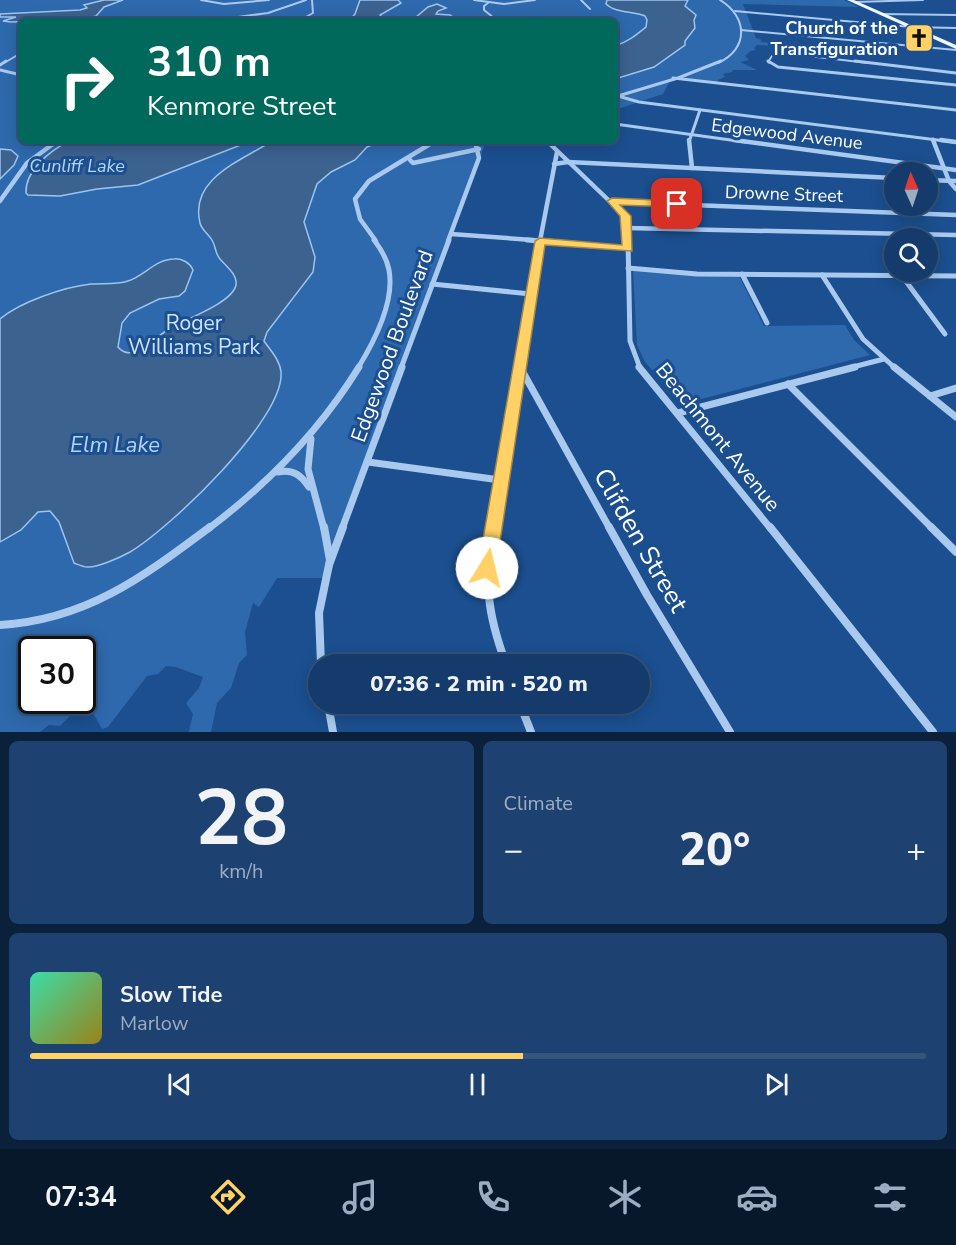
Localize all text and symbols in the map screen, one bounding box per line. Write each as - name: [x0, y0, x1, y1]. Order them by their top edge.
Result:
- place label: Church of the Transfiguration: [771, 16, 898, 61]
- church icon: Church of the Transfiguration: [903, 22, 935, 54]
- text: 310 m: [147, 34, 271, 91]
- icon: right: [48, 42, 126, 120]
- text: Kenmore Street: [147, 88, 336, 125]
- street label: Edgewood Avenue: [710, 113, 864, 155]
- water label: Cunliff Lake: [29, 154, 125, 178]
- north arrow: [884, 162, 938, 216]
- map controls: [884, 162, 938, 282]
- pin: [651, 178, 702, 229]
- street label: Drowne Street: [725, 180, 844, 208]
- icon: arrive: [660, 187, 693, 220]
- button: search: [884, 228, 938, 282]
- street label: Edgewood Boulevard: [344, 246, 440, 446]
- park label: Roger Williams Park: [128, 309, 260, 361]
- street label: Beachmont Avenue: [649, 357, 787, 517]
- water label: Elm Lake: [70, 430, 160, 460]
- street label: Clifden Street: [585, 462, 696, 619]
- position arrow: [455, 536, 519, 600]
- speed limit sign: 30: [18, 636, 96, 714]
- text: 07:36 · 2 min · 520 m: [370, 669, 588, 699]
- text: 28: [194, 765, 288, 872]
- text: Climate: [504, 790, 573, 817]
- text: 20°: [679, 820, 750, 881]
- text: −: [504, 828, 523, 873]
- text: +: [906, 828, 926, 873]
- text: km/h: [219, 858, 263, 885]
- text: Slow Tide: [120, 980, 222, 1010]
- text: Marlow: [120, 1010, 188, 1037]
- icon: previous: [163, 1068, 196, 1101]
- icon: pause: [461, 1068, 494, 1101]
- icon: next: [760, 1068, 793, 1101]
- icon: directions: [207, 1176, 249, 1218]
- icon: music: [339, 1176, 381, 1218]
- icon: phone: [472, 1176, 514, 1218]
- icon: climate: [604, 1176, 646, 1218]
- icon: car: [736, 1176, 778, 1218]
- icon: filters: [869, 1176, 911, 1218]
- text: 07:34: [45, 1179, 117, 1216]

